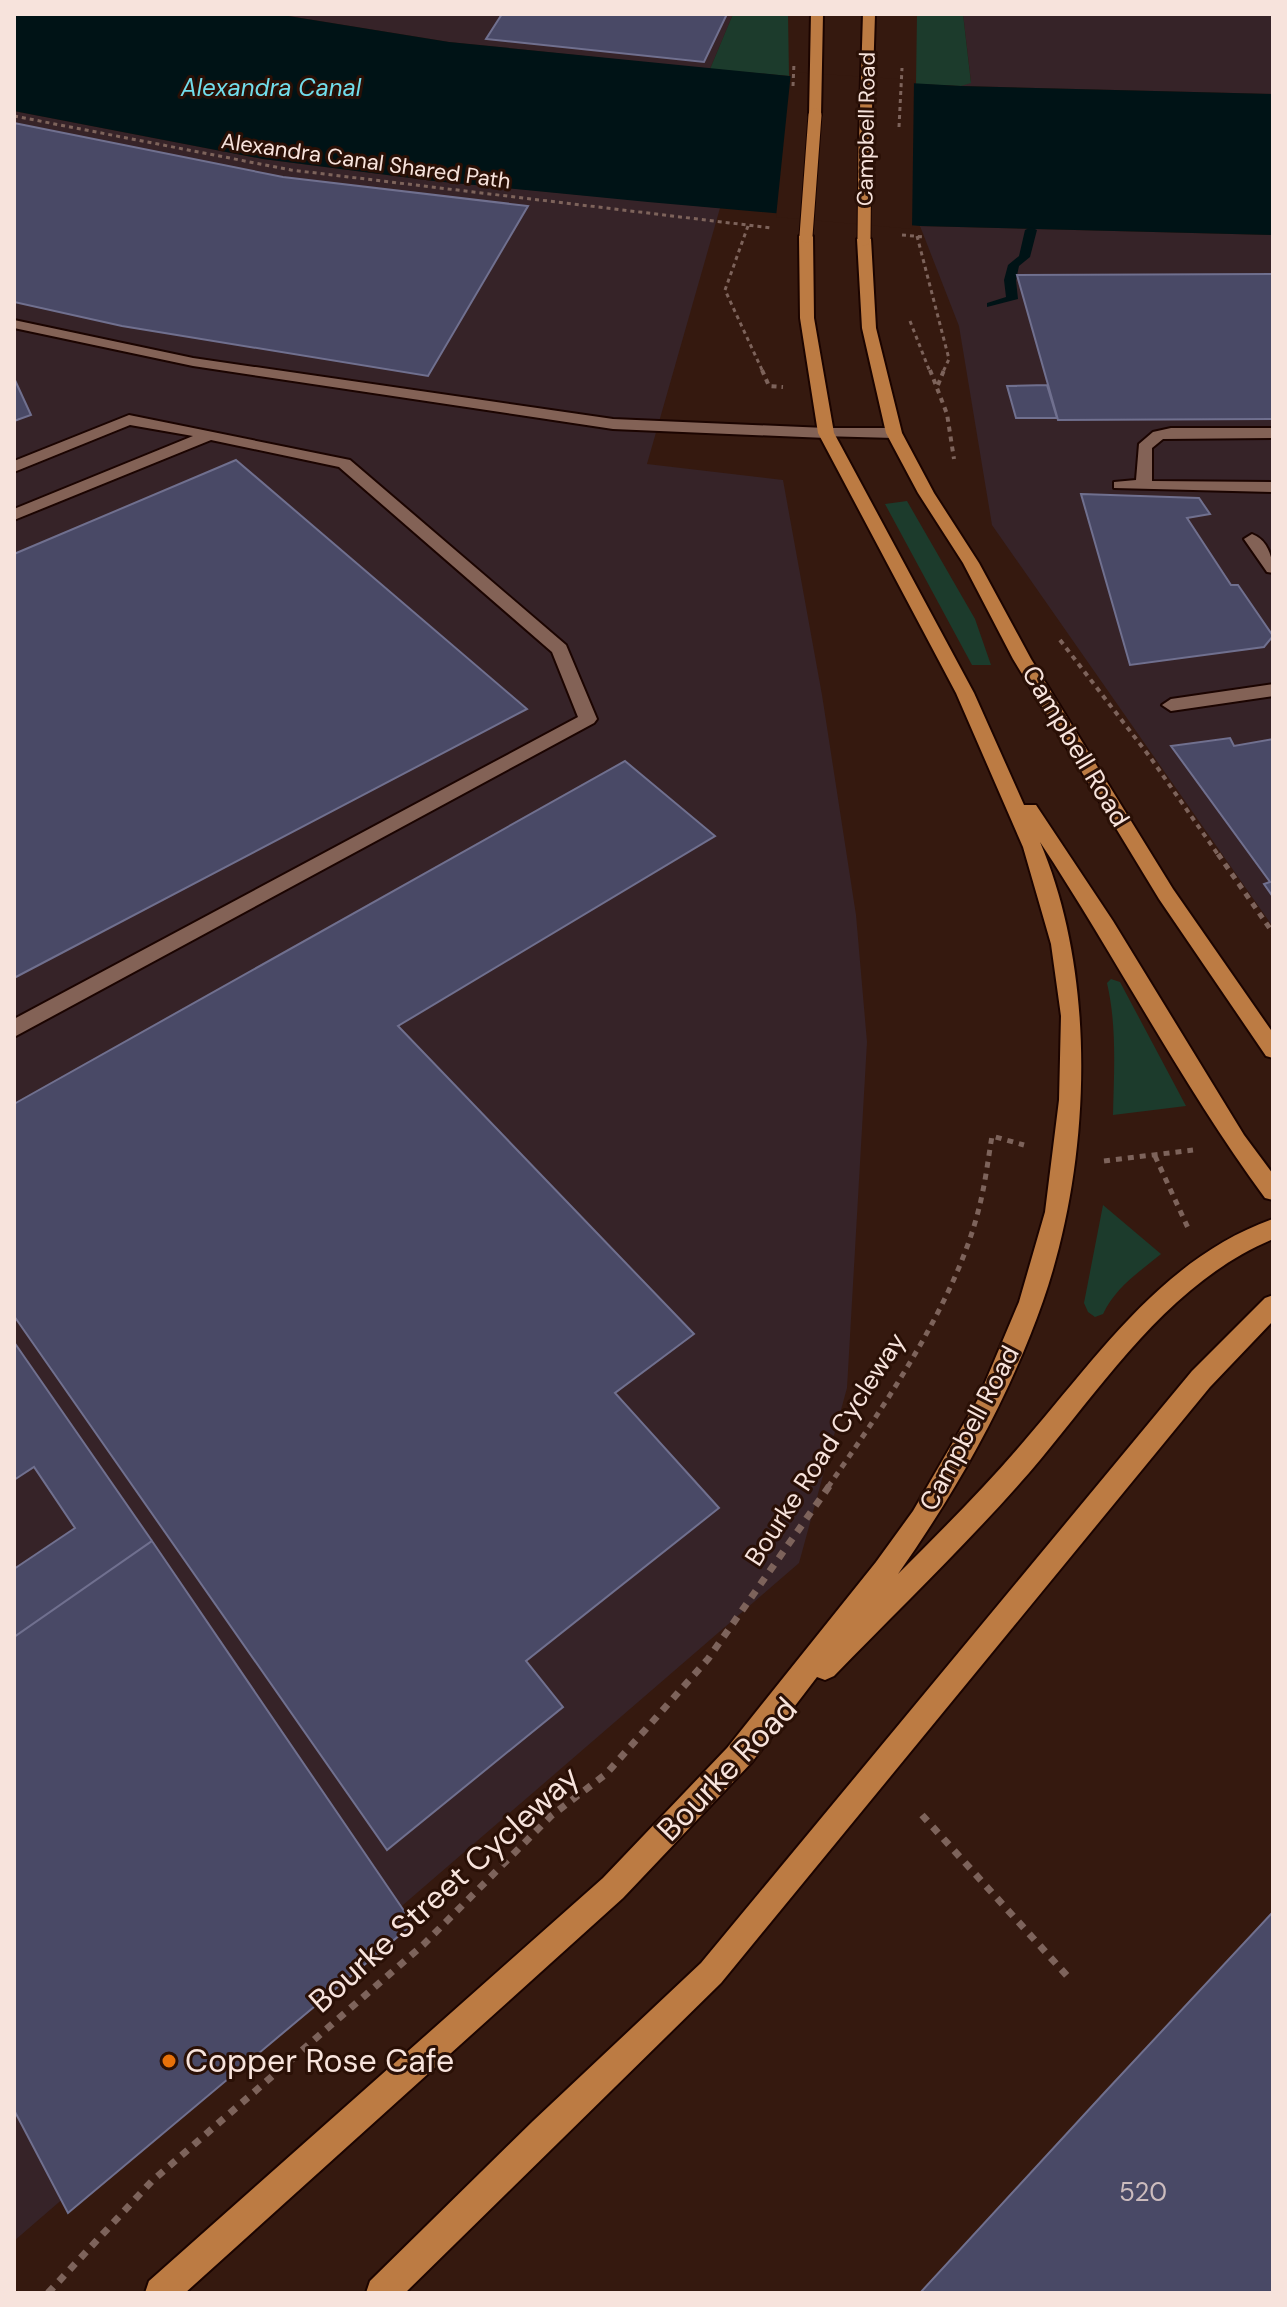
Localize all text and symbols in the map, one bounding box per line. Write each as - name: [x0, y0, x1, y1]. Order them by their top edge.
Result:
- street label: Campbell Road: [850, 52, 882, 206]
- water label: Alexandra Canal: [180, 72, 362, 103]
- street label: Alexandra Canal Shared Path: [219, 126, 513, 196]
- street label: Campbell Road: [1014, 659, 1138, 833]
- street label: Bourke Road Cycleway: [737, 1326, 913, 1572]
- street label: Campbell Road: [911, 1340, 1027, 1516]
- street label: Bourke Road: [648, 1688, 806, 1850]
- street label: Bourke Street Cycleway: [300, 1756, 588, 2022]
- place label: Copper Rose Cafe: [185, 2040, 454, 2082]
- marker: Copper Rose Cafe: [160, 2052, 178, 2070]
- house number: 520: [1119, 2175, 1167, 2209]

